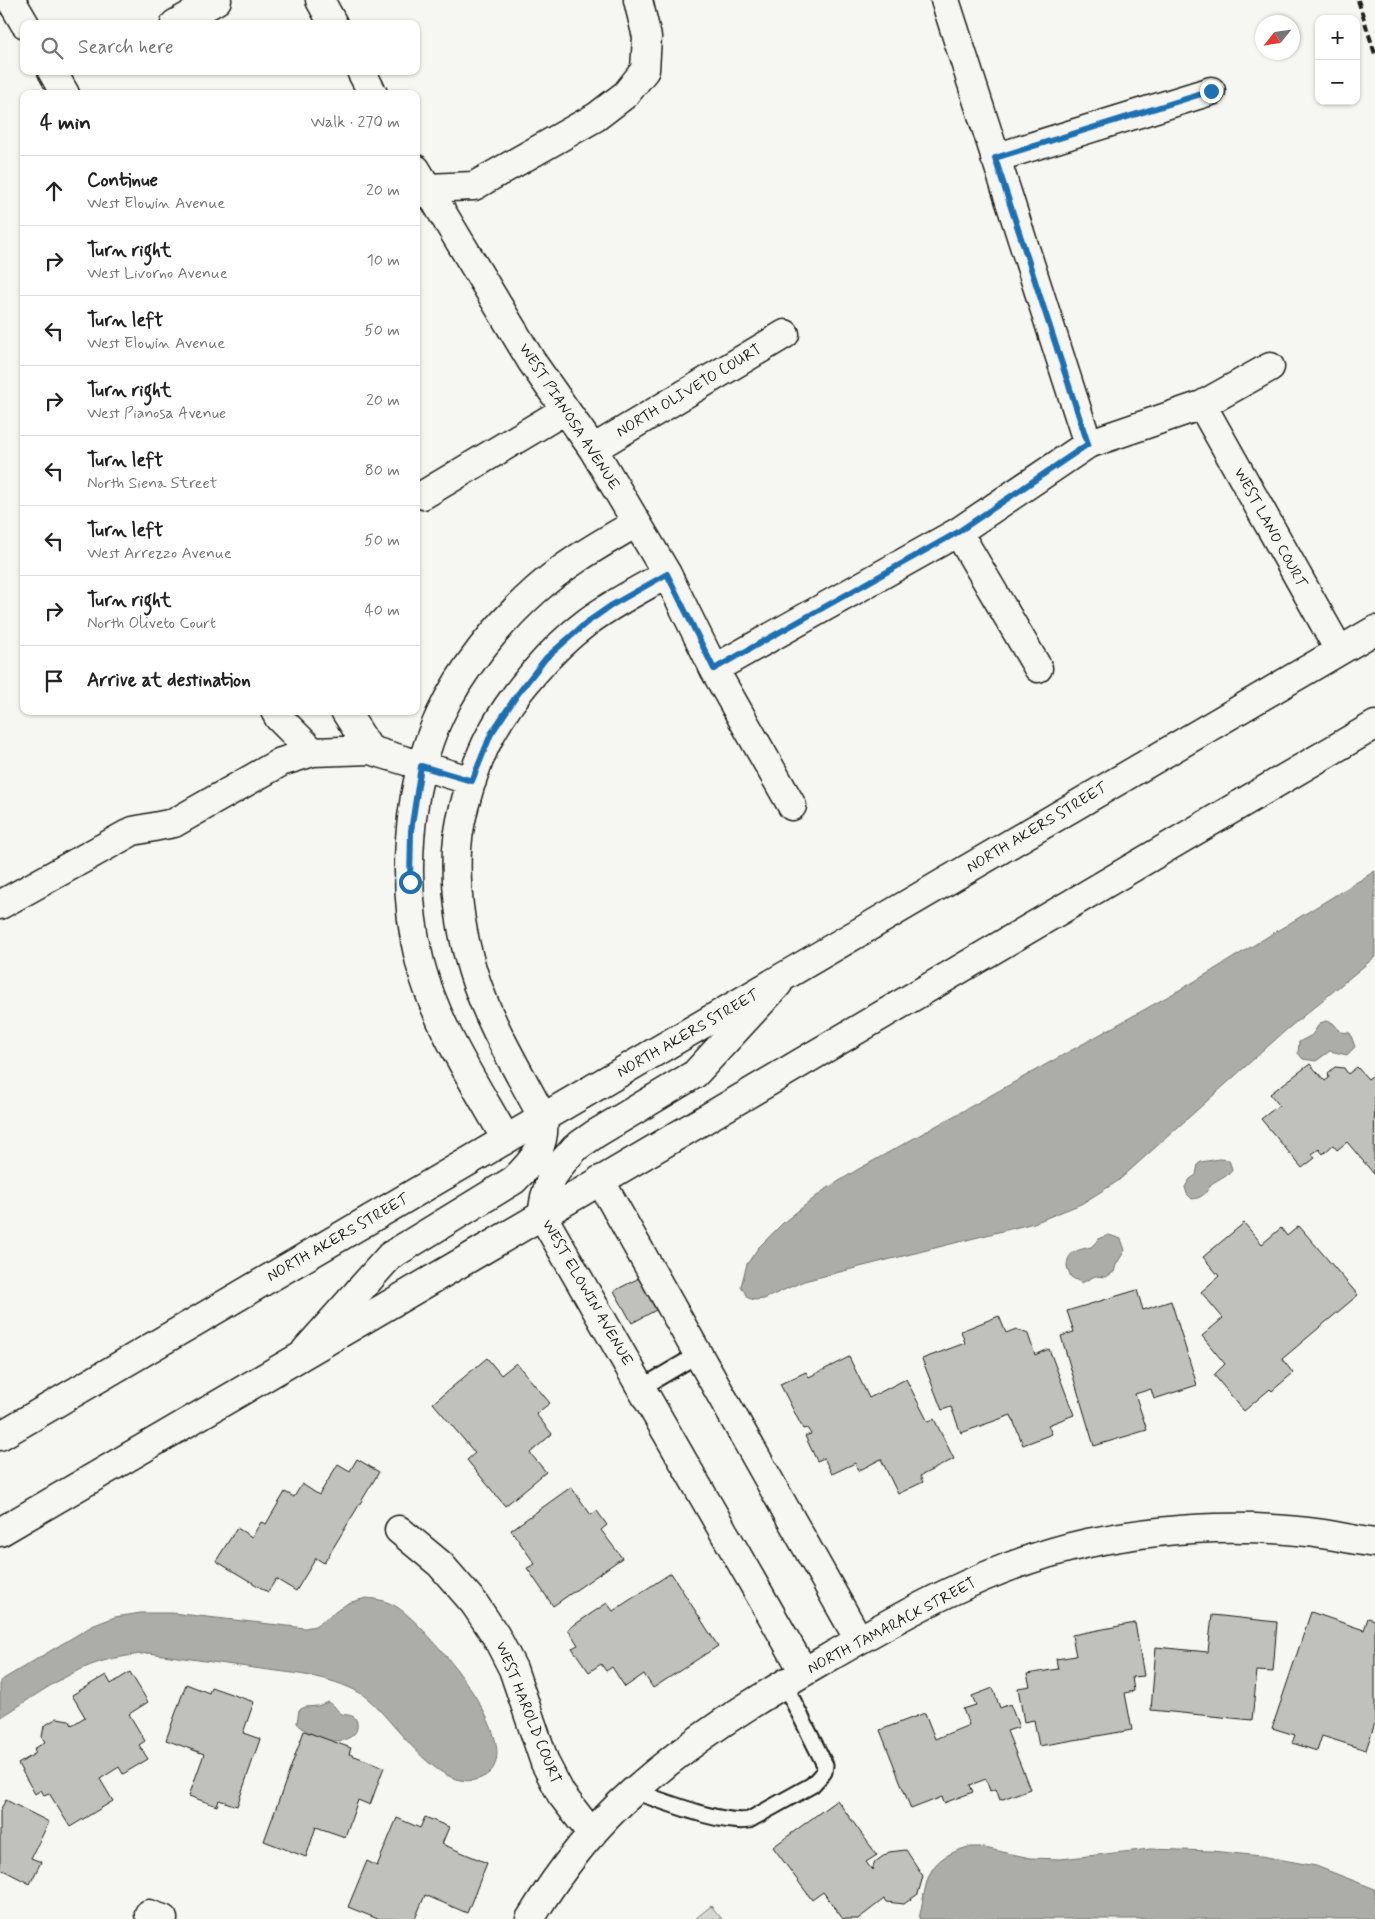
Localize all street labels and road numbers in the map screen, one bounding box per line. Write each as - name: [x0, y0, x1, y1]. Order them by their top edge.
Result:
- street label: WEST PIANOSA AVENUE: [514, 340, 624, 494]
- street label: NORTH OLIVETO COURT: [613, 340, 766, 442]
- street label: WEST LANO COURT: [1229, 464, 1312, 592]
- street label: NORTH AKERS STREET: [963, 778, 1112, 878]
- street label: NORTH AKERS STREET: [613, 985, 763, 1083]
- street label: NORTH AKERS STREET: [263, 1189, 413, 1287]
- street label: WEST ELOWIN AVENUE: [537, 1216, 637, 1370]
- street label: NORTH TAMARACK STREET: [804, 1573, 980, 1679]
- street label: WEST HAROLD COURT: [490, 1639, 566, 1787]

